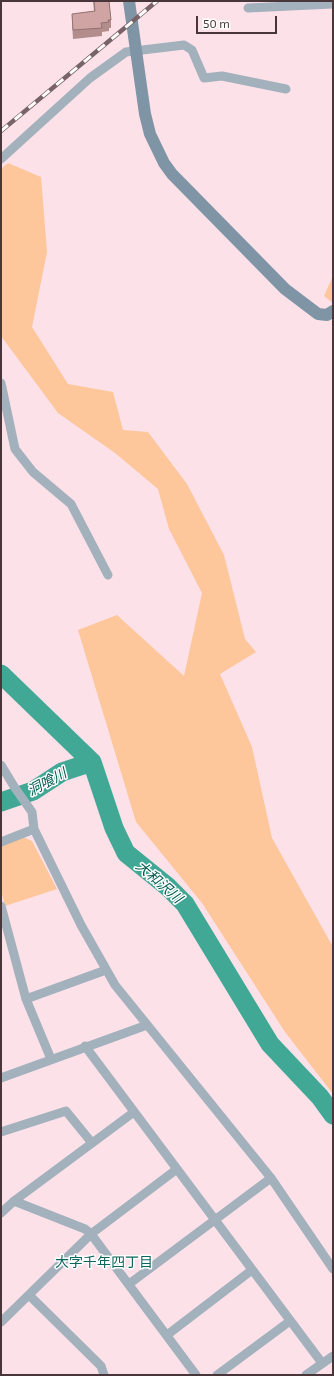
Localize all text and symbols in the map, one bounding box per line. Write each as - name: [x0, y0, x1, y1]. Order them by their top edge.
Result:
- scale bar: [198, 8, 279, 34]
- text: 50 m: [203, 16, 230, 30]
- water label: 洞喰川: [25, 765, 69, 799]
- water label: 大和沢川: [132, 857, 186, 907]
- district label: 大字千年四丁目: [55, 1254, 153, 1270]

